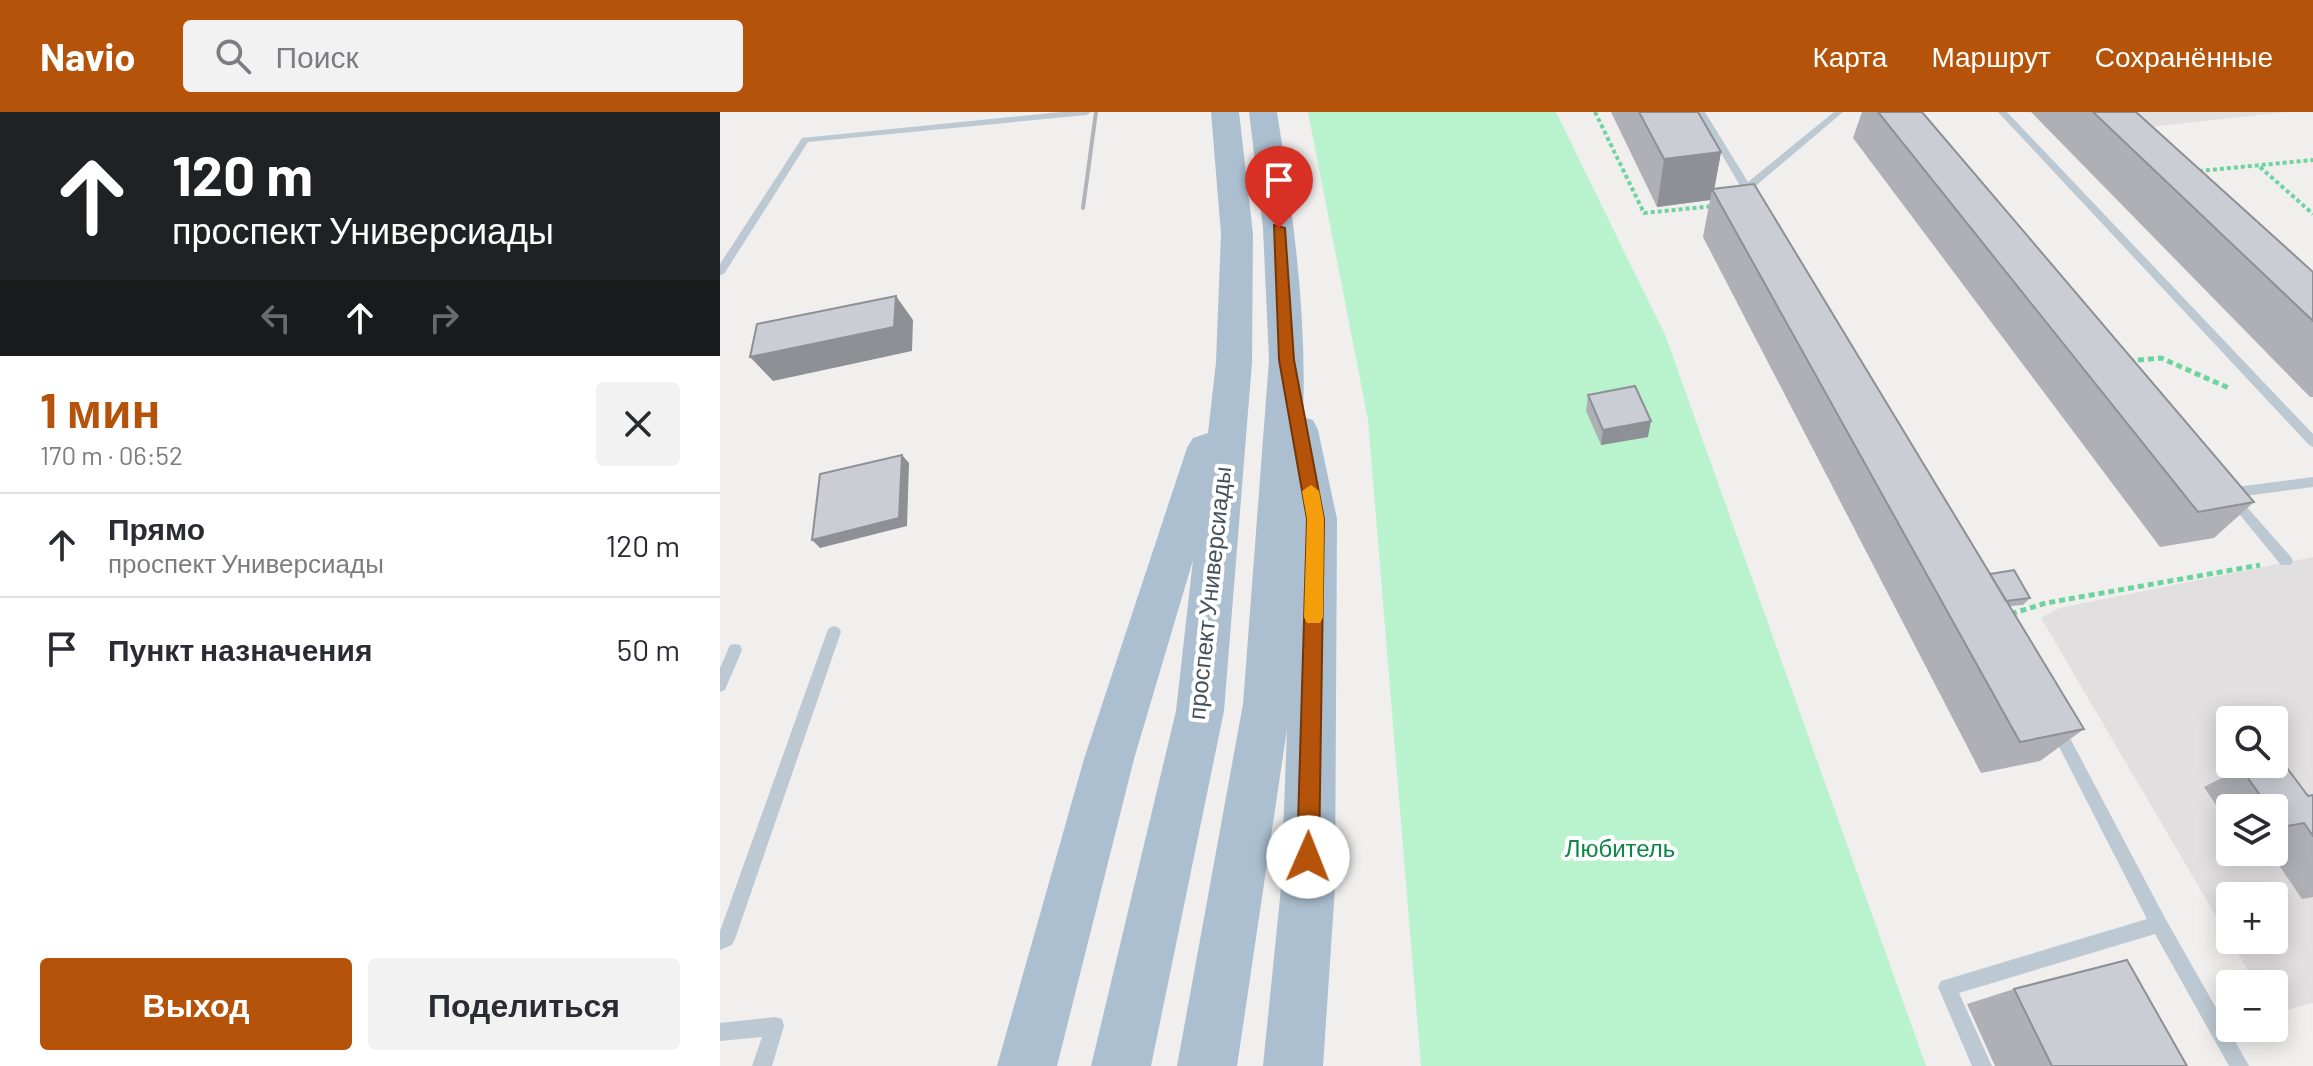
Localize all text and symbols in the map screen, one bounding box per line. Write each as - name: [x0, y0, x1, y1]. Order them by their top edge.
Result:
- search box: [183, 20, 743, 92]
- text: Navio: [40, 33, 135, 79]
- icon: search: [211, 34, 255, 78]
- text: Поиск: [275, 38, 359, 74]
- text: Карта: [1812, 39, 1887, 73]
- text: Маршрут: [1931, 39, 2051, 73]
- text: Сохранённые: [2095, 39, 2273, 73]
- text: 120 m: [172, 140, 313, 207]
- icon: ahead: [40, 144, 144, 248]
- pin: [1245, 146, 1313, 228]
- icon: arrive: [1257, 158, 1301, 202]
- text: проспект Универсиады: [172, 208, 554, 251]
- icon: left: [254, 296, 298, 340]
- icon: ahead: [338, 296, 382, 340]
- icon: right: [422, 296, 466, 340]
- text: 1 мин: [40, 380, 161, 438]
- button: close: [596, 382, 680, 466]
- text: 170 m · 06:52: [40, 439, 183, 470]
- street label: проспект Универсиады: [1181, 465, 1236, 721]
- text: Прямо: [108, 510, 205, 546]
- icon: ahead: [40, 523, 84, 567]
- text: 120 m: [606, 527, 680, 563]
- text: проспект Универсиады: [108, 547, 384, 578]
- icon: arrive: [40, 627, 84, 671]
- text: Пункт назначения: [108, 631, 372, 667]
- text: 50 m: [617, 631, 680, 667]
- map controls: [2216, 706, 2288, 1042]
- button: search: [2216, 706, 2288, 778]
- button: layers: [2216, 794, 2288, 866]
- position arrow: [1266, 815, 1350, 899]
- park label: Любитель: [1565, 833, 1675, 862]
- button: +: [2216, 882, 2288, 954]
- button: Выход: [40, 958, 352, 1050]
- button: Поделиться: [368, 958, 680, 1050]
- button: −: [2216, 970, 2288, 1042]

